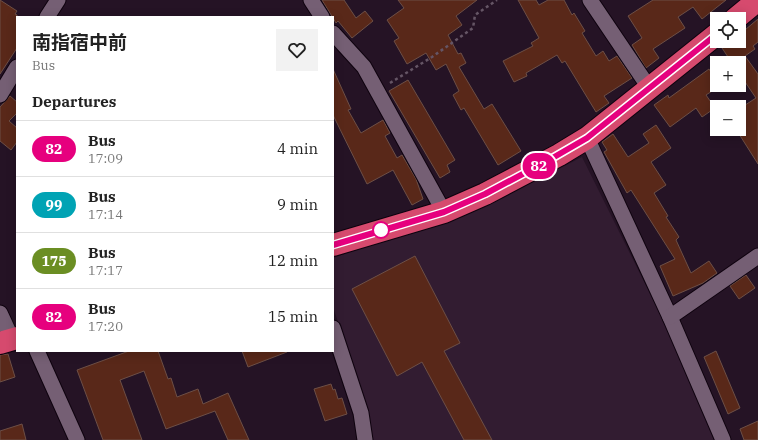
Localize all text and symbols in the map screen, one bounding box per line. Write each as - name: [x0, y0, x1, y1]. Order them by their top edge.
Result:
- map controls: [710, 12, 746, 136]
- button: locate: [710, 12, 746, 48]
- button: heart: [276, 29, 318, 71]
- text: 南指宿中前: [32, 30, 127, 54]
- button: +: [710, 56, 746, 92]
- text: Bus: [32, 57, 55, 74]
- text: Departures: [32, 92, 116, 111]
- button: −: [710, 100, 746, 136]
- text: Bus: [88, 131, 116, 150]
- text: 4 min: [277, 139, 318, 158]
- text: 82: [46, 140, 62, 158]
- text: 17:09: [88, 150, 123, 167]
- line badge: 82: [521, 153, 557, 179]
- text: 82: [531, 157, 547, 175]
- text: Bus: [88, 187, 116, 206]
- text: 9 min: [277, 195, 318, 214]
- text: 99: [46, 196, 62, 214]
- text: 17:14: [88, 206, 123, 223]
- unlabelled marker: [372, 221, 390, 239]
- text: Bus: [88, 243, 116, 262]
- text: 12 min: [268, 251, 318, 270]
- text: 175: [41, 252, 67, 270]
- text: 17:17: [88, 262, 123, 279]
- text: Bus: [88, 299, 116, 318]
- text: 15 min: [268, 307, 318, 326]
- text: 82: [46, 308, 62, 326]
- text: 17:20: [88, 318, 123, 335]

